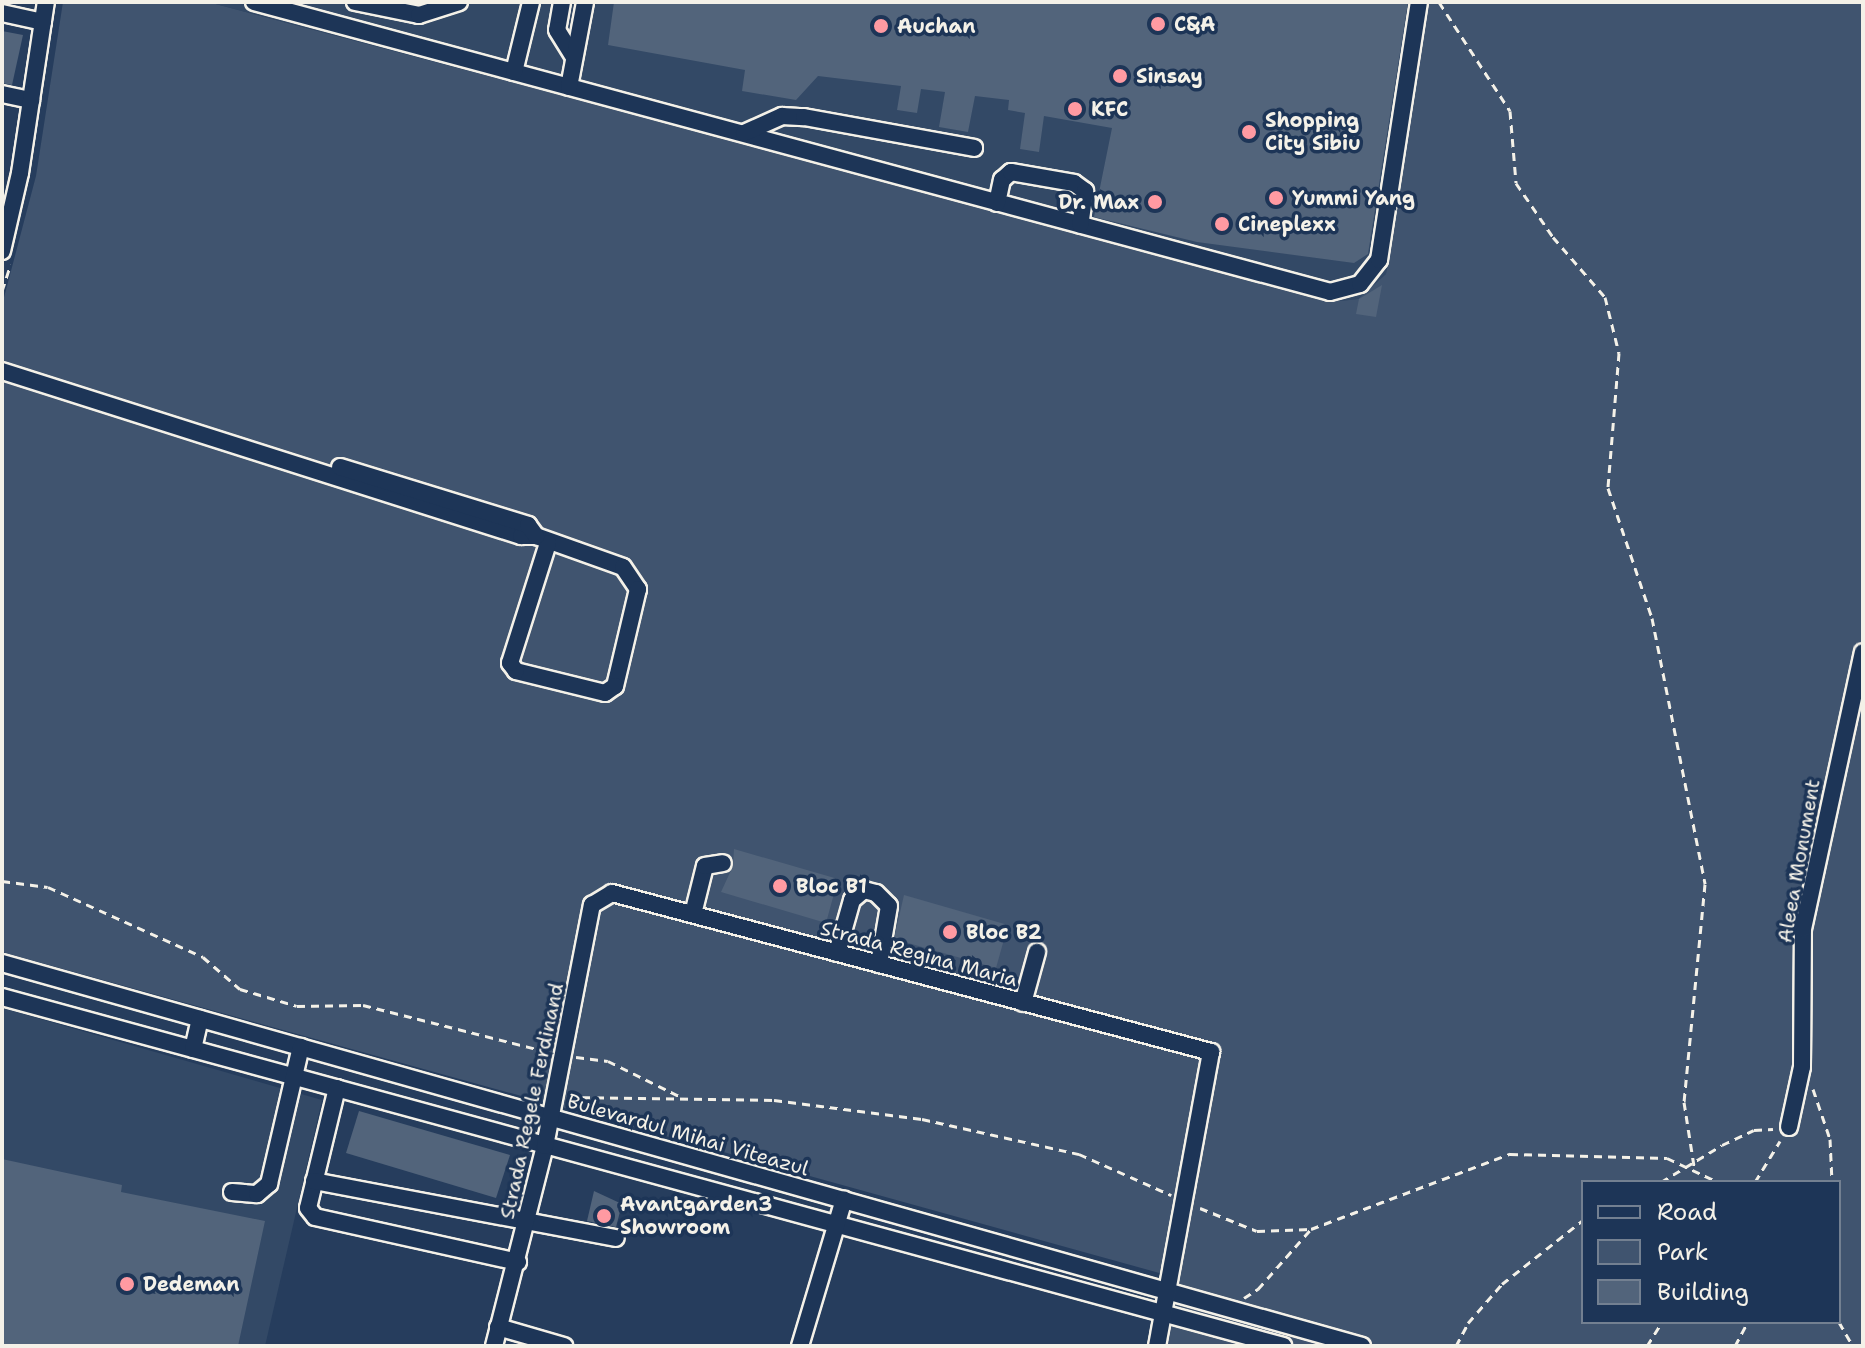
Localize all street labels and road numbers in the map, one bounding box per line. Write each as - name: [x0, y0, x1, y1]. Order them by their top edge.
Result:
- street label: Aleea Monument: [1773, 777, 1825, 945]
- street label: Strada Regina Maria: [818, 916, 1020, 992]
- street label: Strada Regele Ferdinand: [495, 981, 569, 1221]
- street label: Bulevardul Mihai Viteazul: [565, 1089, 811, 1181]

